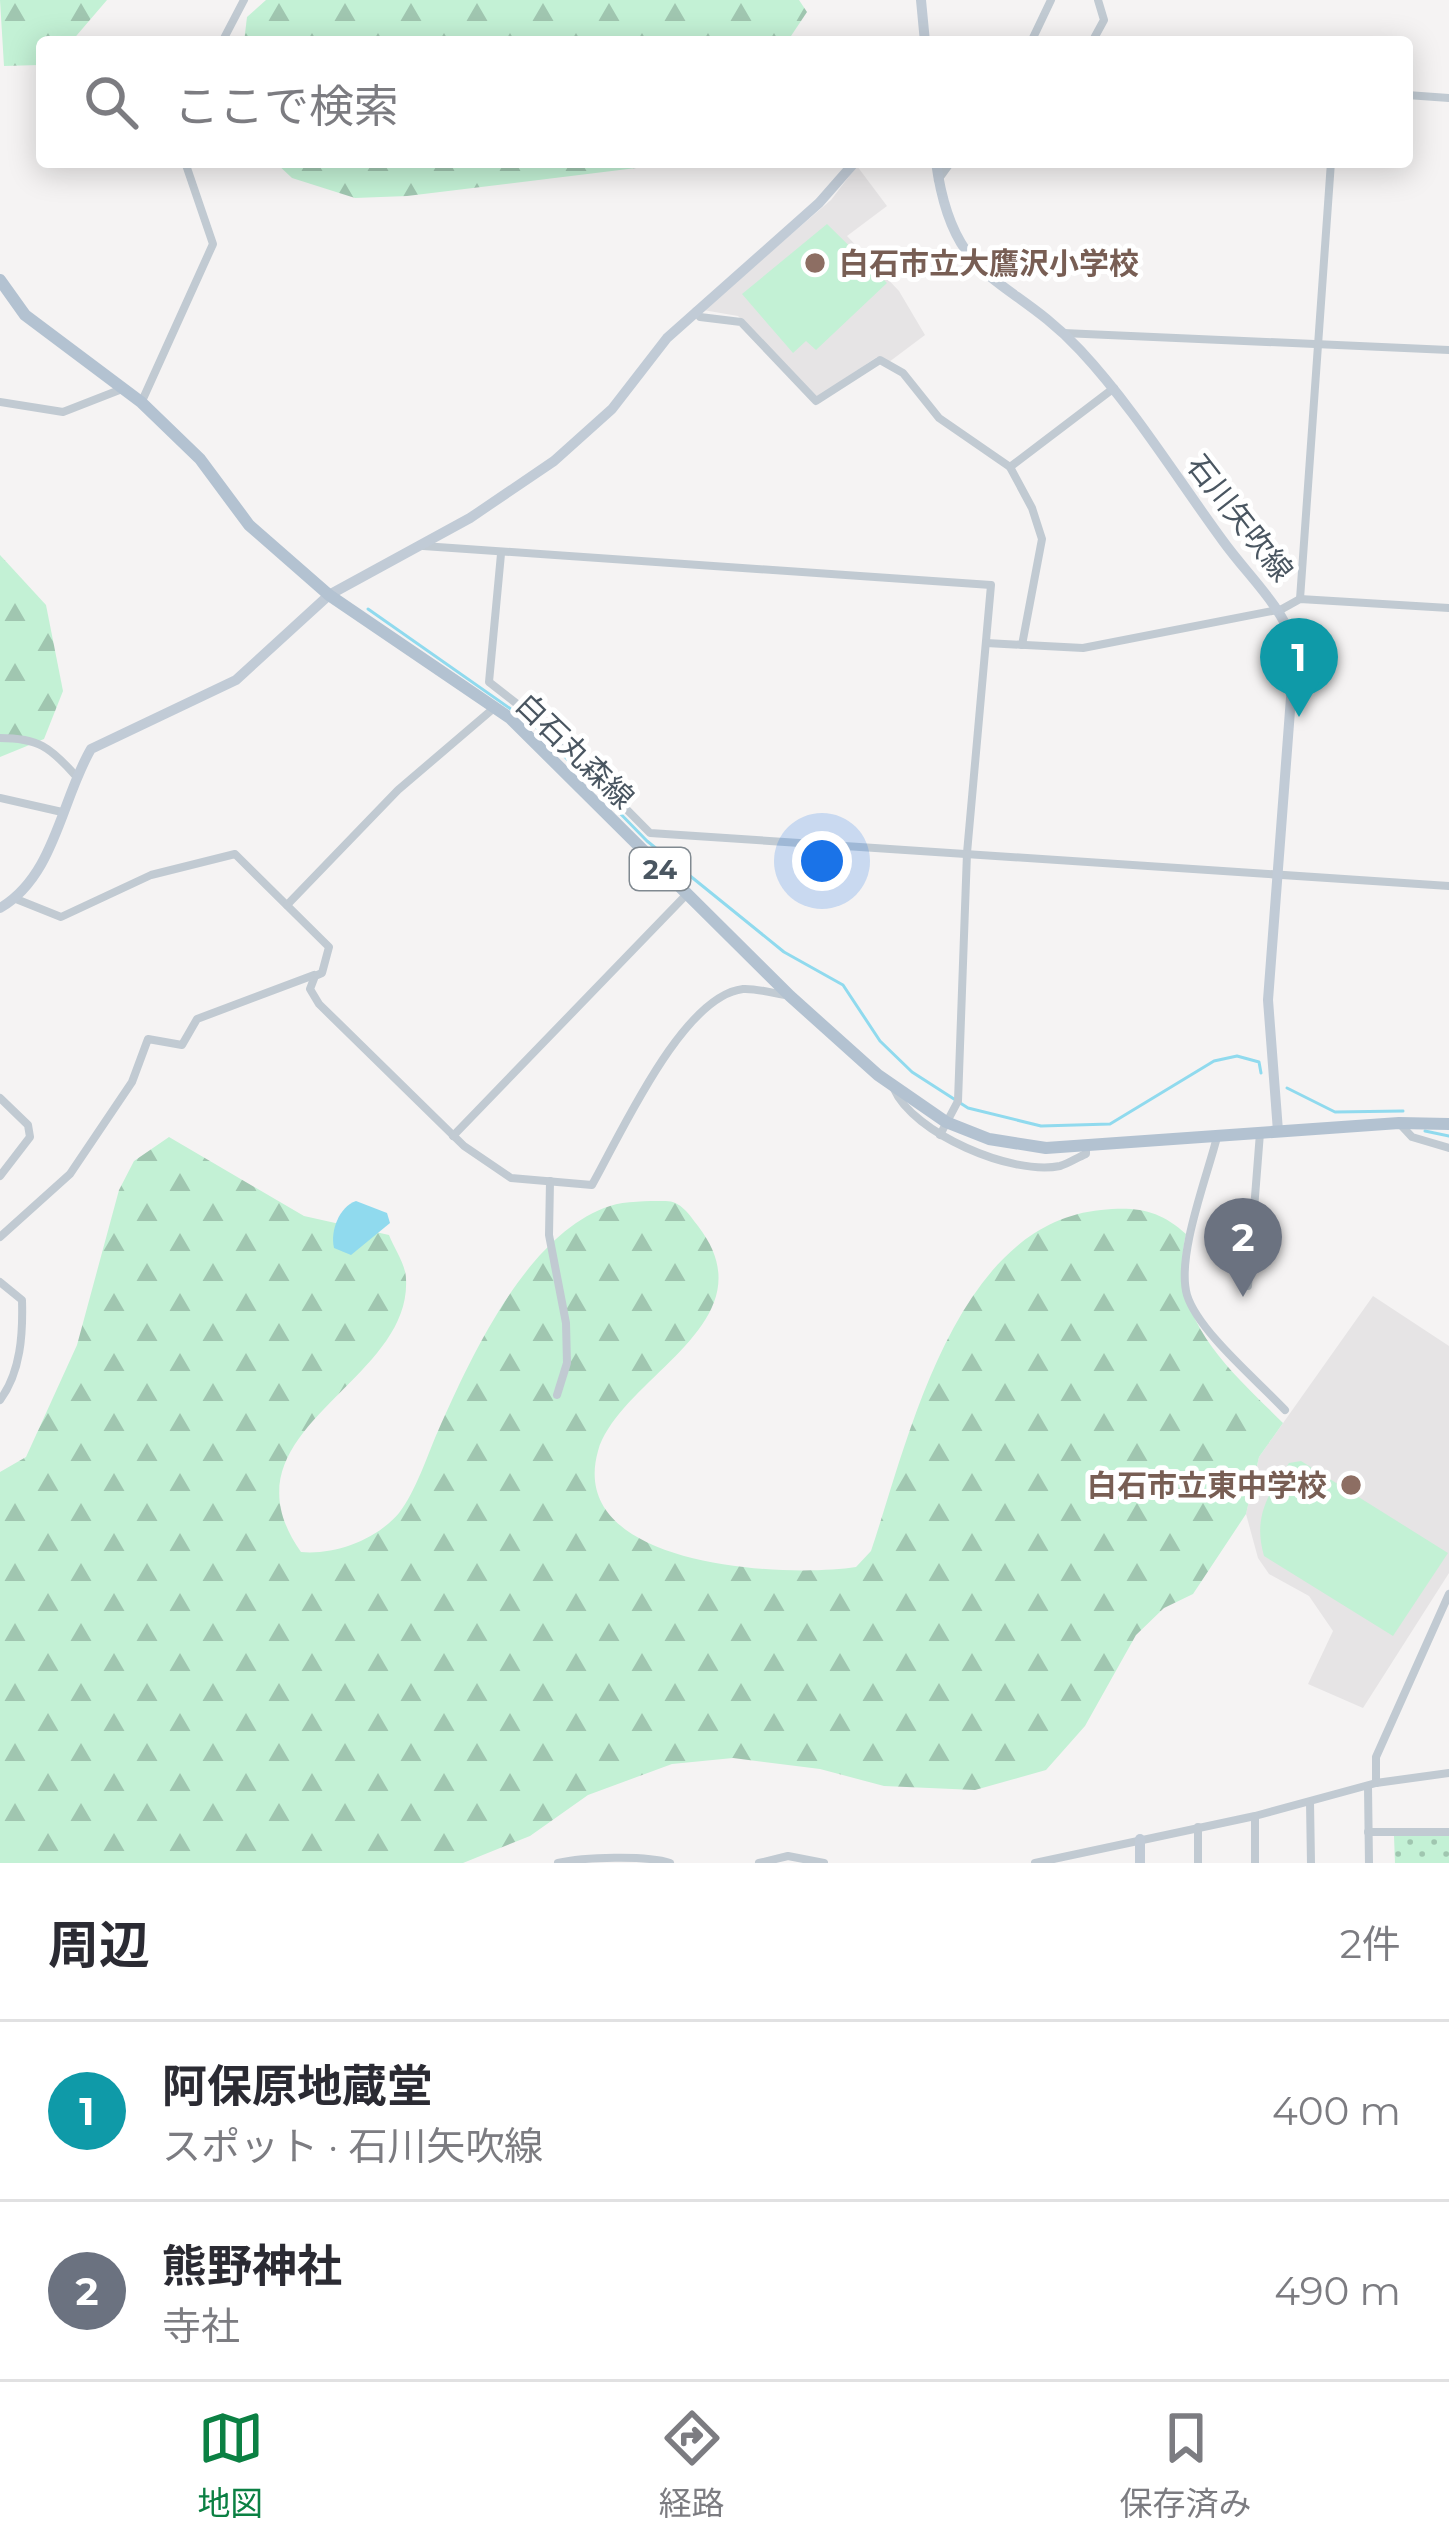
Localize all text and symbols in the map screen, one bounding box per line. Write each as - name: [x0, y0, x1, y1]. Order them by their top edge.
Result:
- search box: [36, 36, 1413, 168]
- icon: search: [78, 69, 144, 135]
- text: ここで検索: [174, 78, 399, 133]
- place label: 白石市立大鷹沢小学校: [839, 245, 1139, 282]
- marker: 白石市立大鷹沢小学校: [802, 250, 828, 276]
- street label: 石川矢吹線: [1179, 448, 1301, 588]
- pin: 1: [1260, 618, 1338, 717]
- street label: 白石丸森線: [508, 686, 642, 816]
- your location: [792, 831, 852, 891]
- road number: 24: [630, 848, 690, 890]
- pin: 2: [1204, 1198, 1282, 1297]
- place label: 白石市立東中学校: [1087, 1467, 1327, 1504]
- marker: 白石市立東中学校: [1338, 1472, 1364, 1498]
- text: 周辺: [48, 1914, 150, 1976]
- text: 2件: [1340, 1920, 1401, 1968]
- text: 阿保原地蔵堂: [162, 2058, 432, 2113]
- text: 1: [79, 2087, 95, 2135]
- text: 400 m: [1272, 2087, 1401, 2135]
- text: スポット · 石川矢吹線: [162, 2122, 543, 2170]
- text: 熊野神社: [162, 2238, 342, 2293]
- text: 2: [75, 2267, 99, 2315]
- text: 490 m: [1274, 2267, 1401, 2315]
- text: 寺社: [162, 2302, 240, 2350]
- tab: 地図: [198, 2405, 264, 2525]
- tab: 経路: [659, 2405, 725, 2525]
- tab: 保存済み: [1120, 2405, 1252, 2525]

